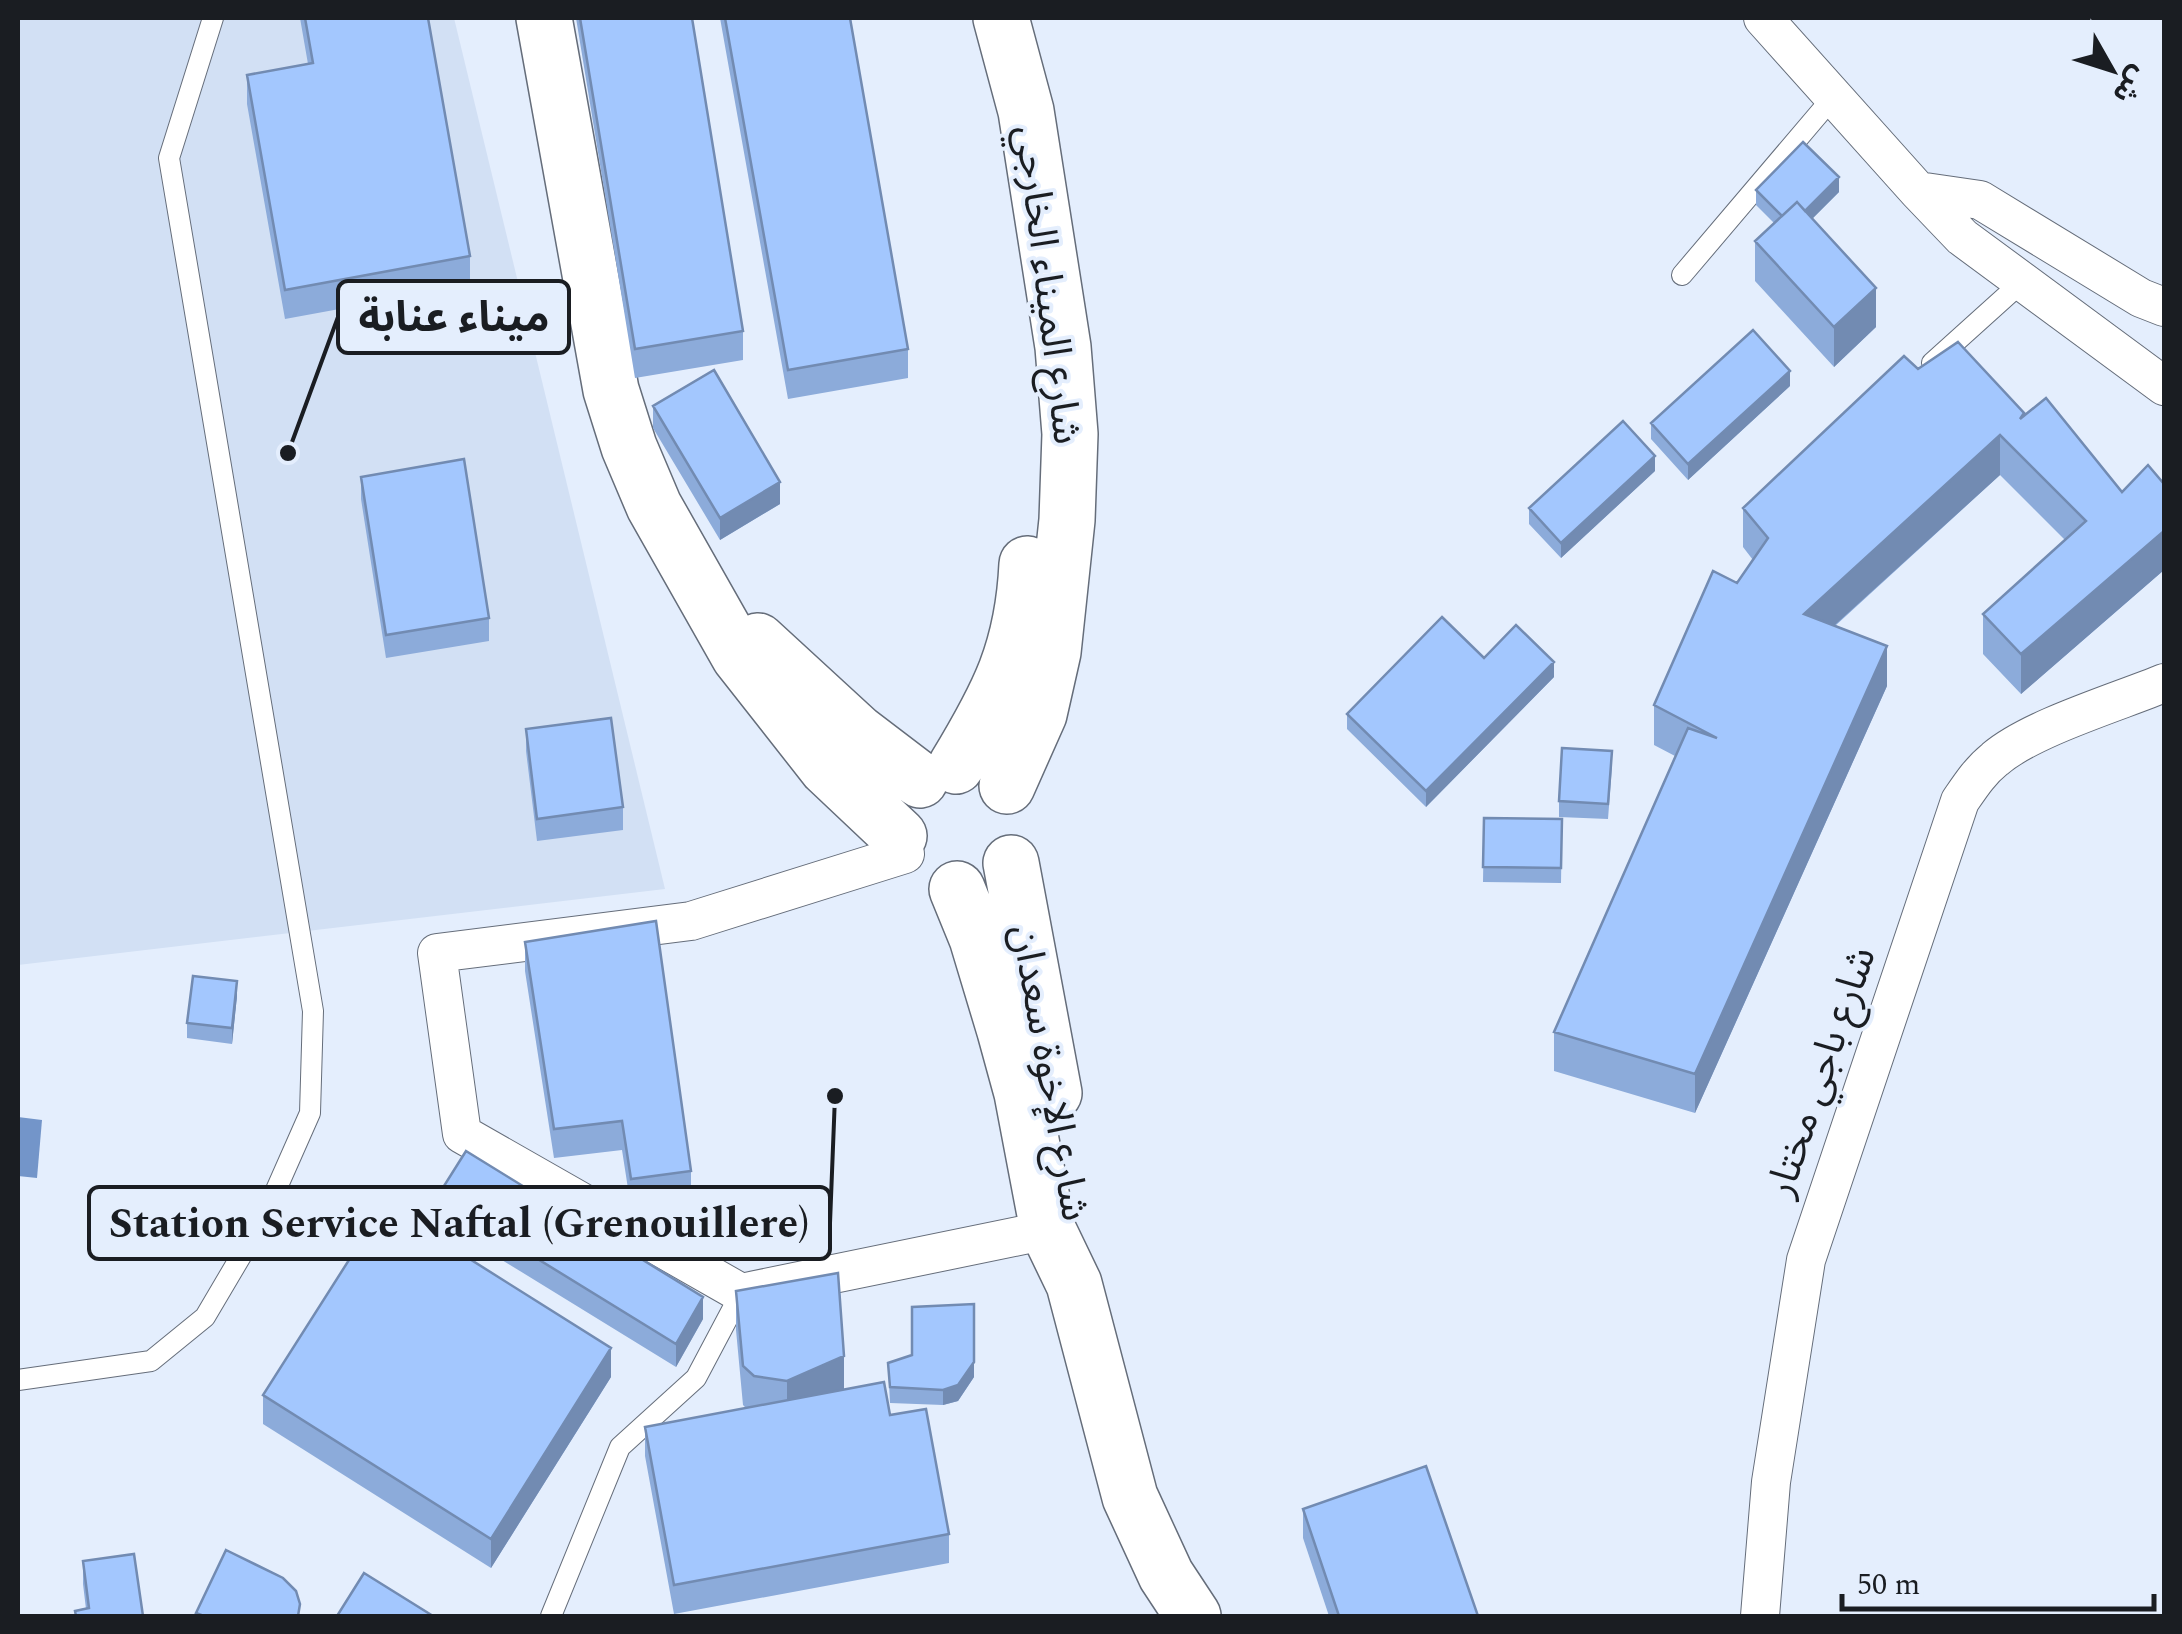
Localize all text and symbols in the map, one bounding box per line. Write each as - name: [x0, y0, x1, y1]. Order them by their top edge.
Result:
- north arrow: [2062, 20, 2162, 120]
- text: ش: [2101, 56, 2159, 113]
- street label: شارع الميناء الخارجي: [997, 122, 1097, 448]
- callout: ميناء عنابة: [338, 281, 569, 353]
- text: ميناء عنابة: [359, 287, 549, 350]
- street label: شارع الإخوة سعدان: [993, 920, 1105, 1226]
- street label: شارع باجي مختار: [1750, 939, 1893, 1206]
- callout: Station Service Naftal (Grenouillere): [89, 1187, 830, 1259]
- text: Station Service Naftal (Grenouillere): [109, 1193, 809, 1256]
- scale bar: [1842, 1549, 2154, 1611]
- text: 50 m: [1857, 1562, 1920, 1608]

